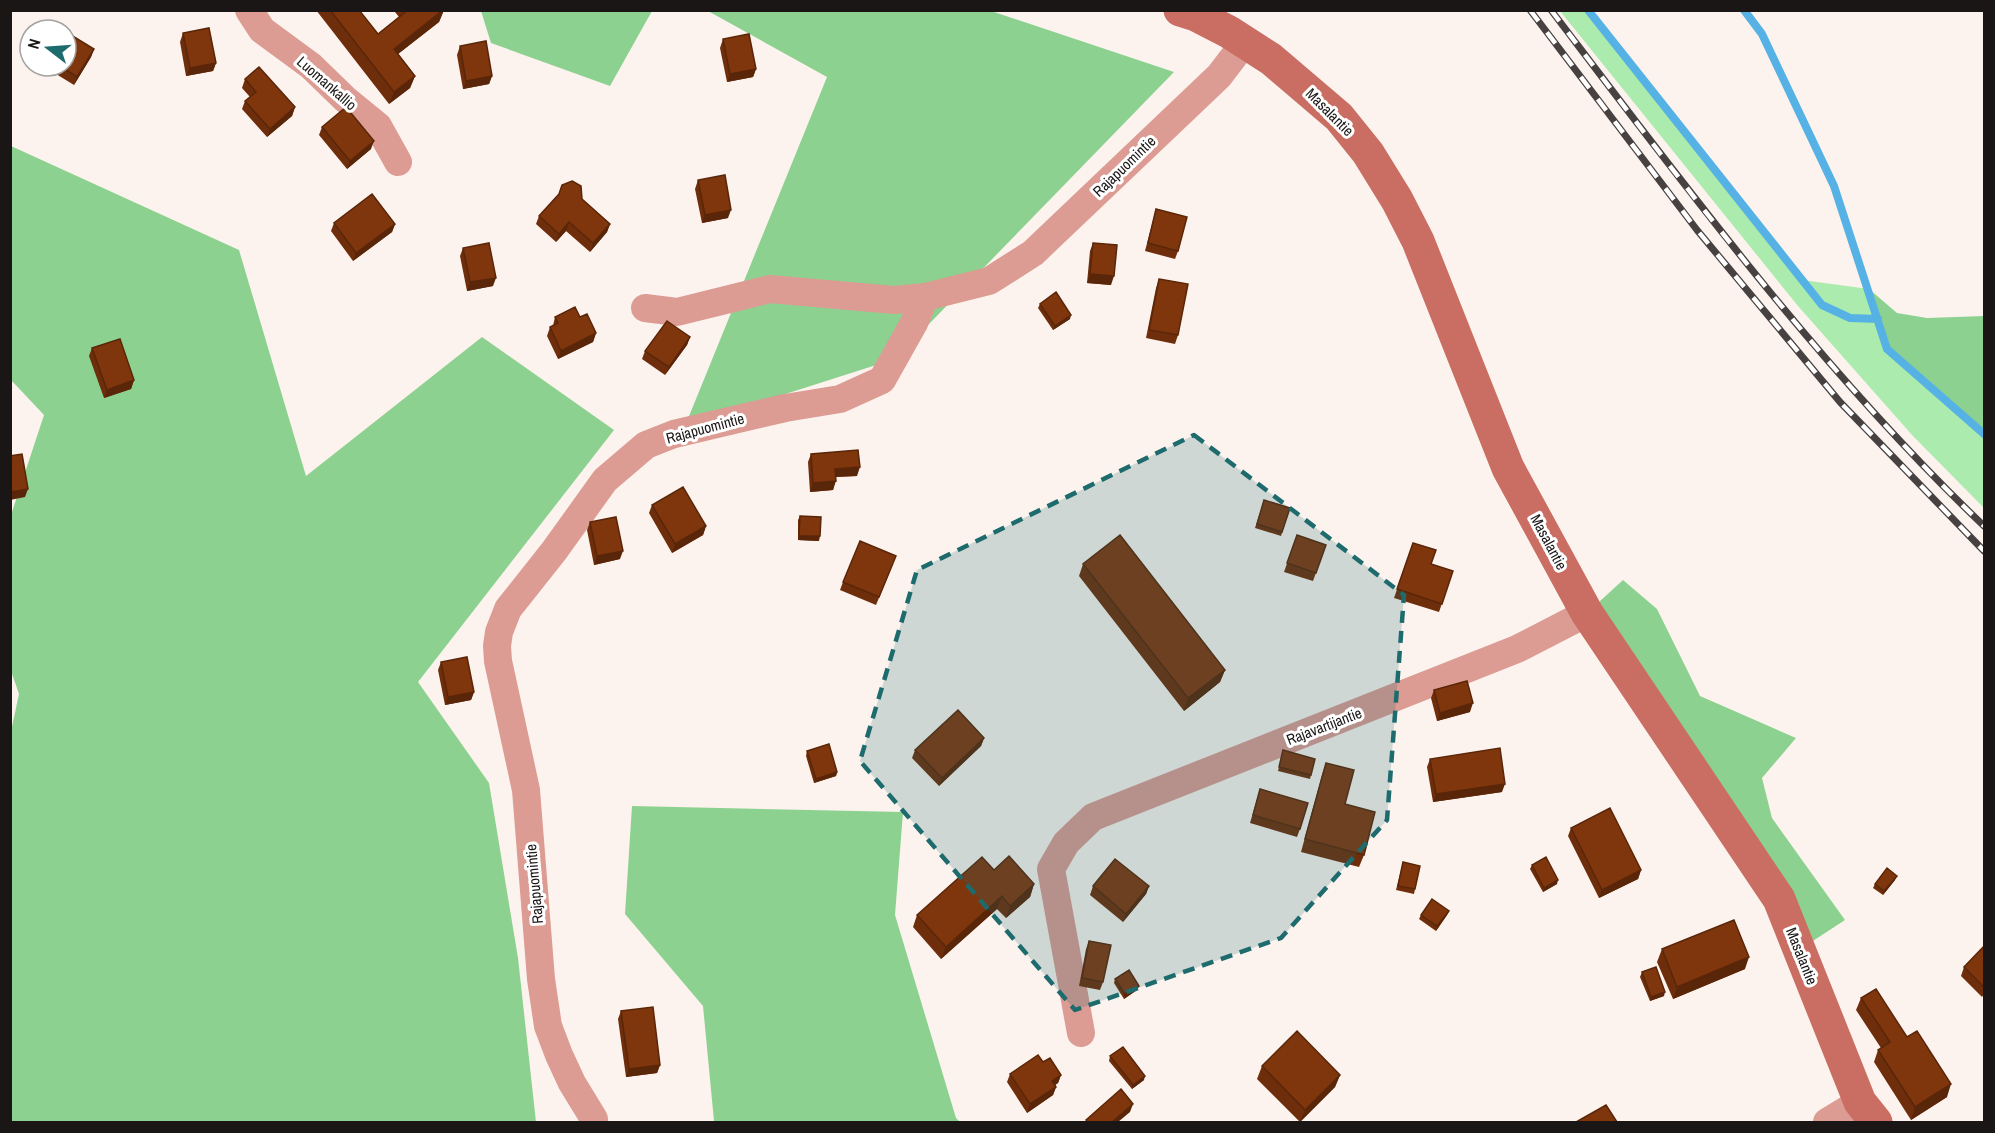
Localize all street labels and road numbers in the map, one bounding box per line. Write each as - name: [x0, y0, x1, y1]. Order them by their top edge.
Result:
- street label: Luomankallio: [293, 51, 362, 115]
- street label: Masalantie: [1301, 83, 1359, 141]
- street label: Rajapuomintie: [1088, 131, 1160, 201]
- street label: Rajapuomintie: [664, 407, 747, 448]
- street label: Masalantie: [1526, 511, 1572, 574]
- street label: Rajavartijantie: [1283, 702, 1365, 750]
- street label: Rajapuomintie: [520, 843, 548, 925]
- street label: Masalantie: [1781, 924, 1823, 988]

